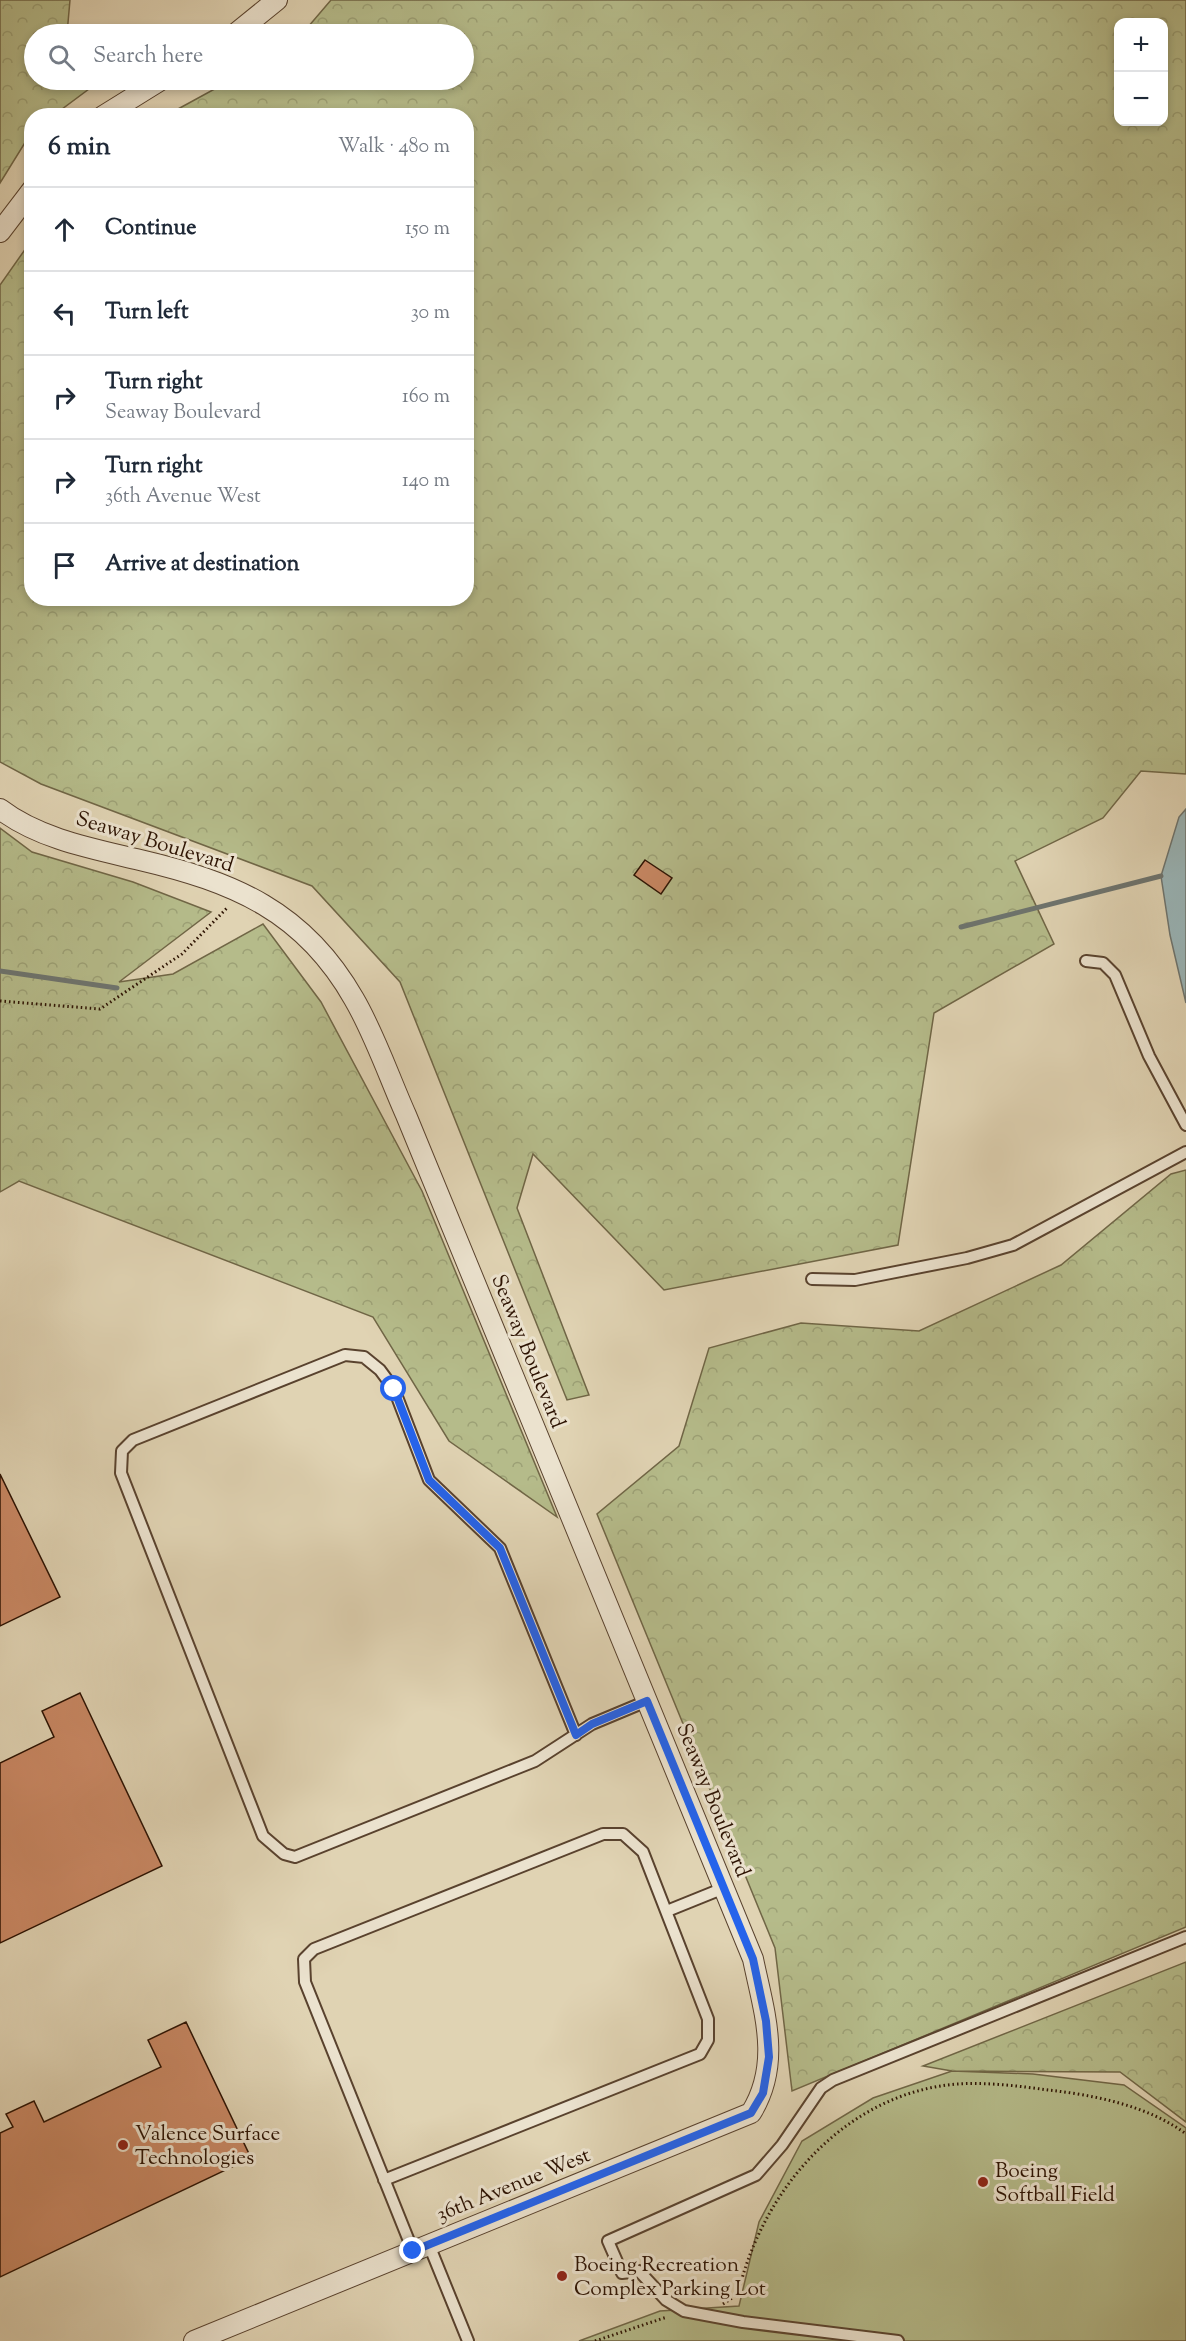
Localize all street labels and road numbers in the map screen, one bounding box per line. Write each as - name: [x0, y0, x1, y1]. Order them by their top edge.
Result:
- street label: Seaway Boulevard: [72, 805, 237, 881]
- street label: Seaway Boulevard: [483, 1270, 572, 1433]
- street label: Seaway Boulevard: [668, 1719, 757, 1882]
- street label: 36th Avenue West: [432, 2141, 595, 2230]

